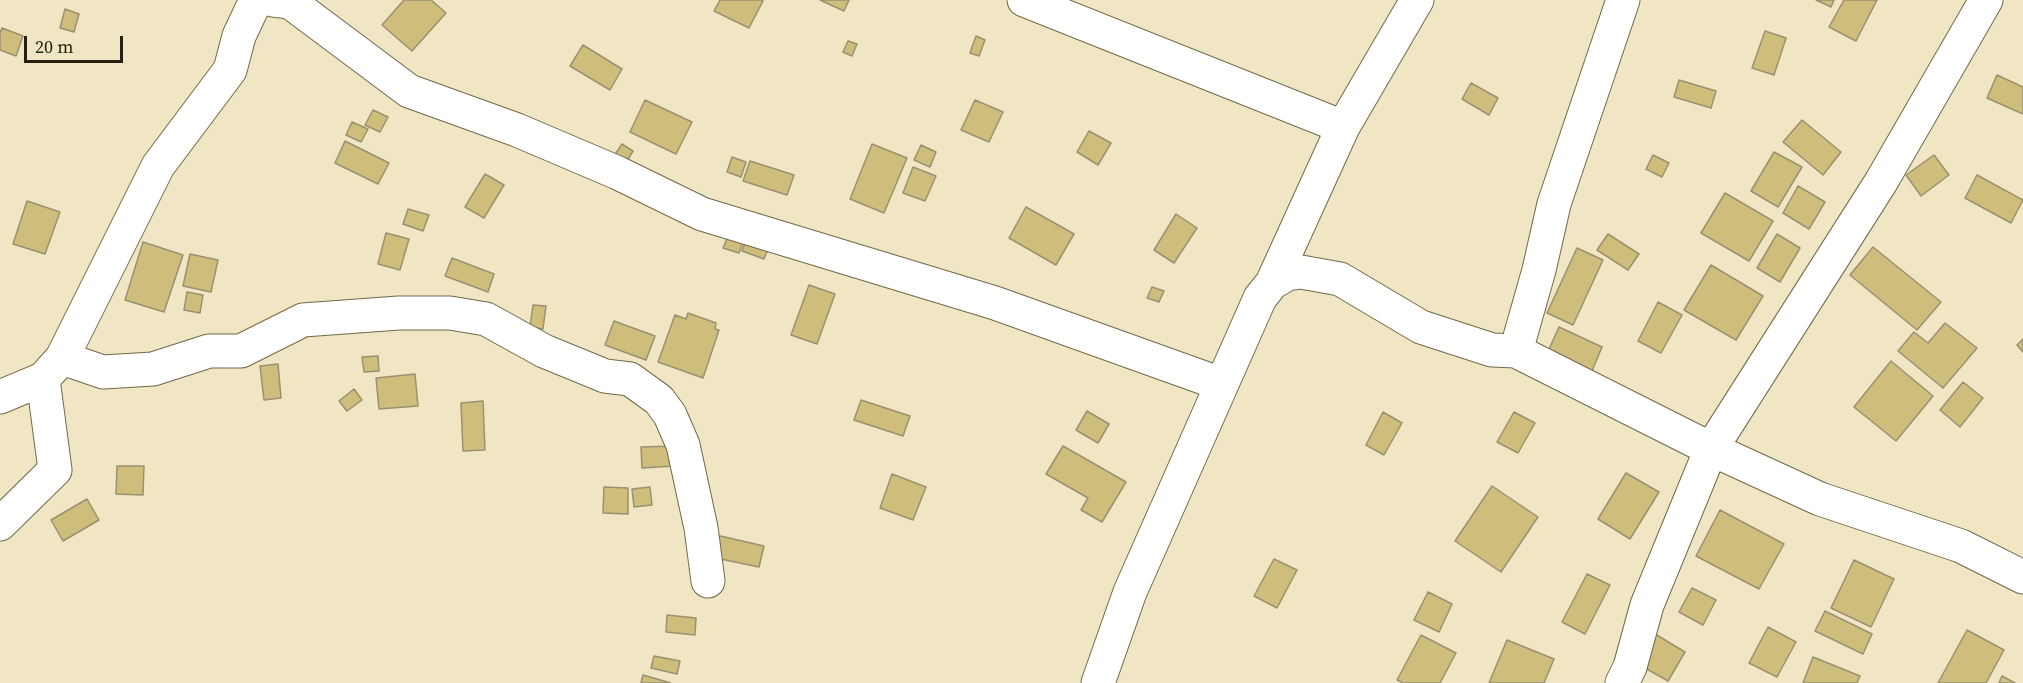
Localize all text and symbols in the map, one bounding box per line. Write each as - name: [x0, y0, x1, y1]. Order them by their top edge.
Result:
- scale bar: [27, 24, 126, 62]
- text: 20 m: [35, 34, 73, 59]

